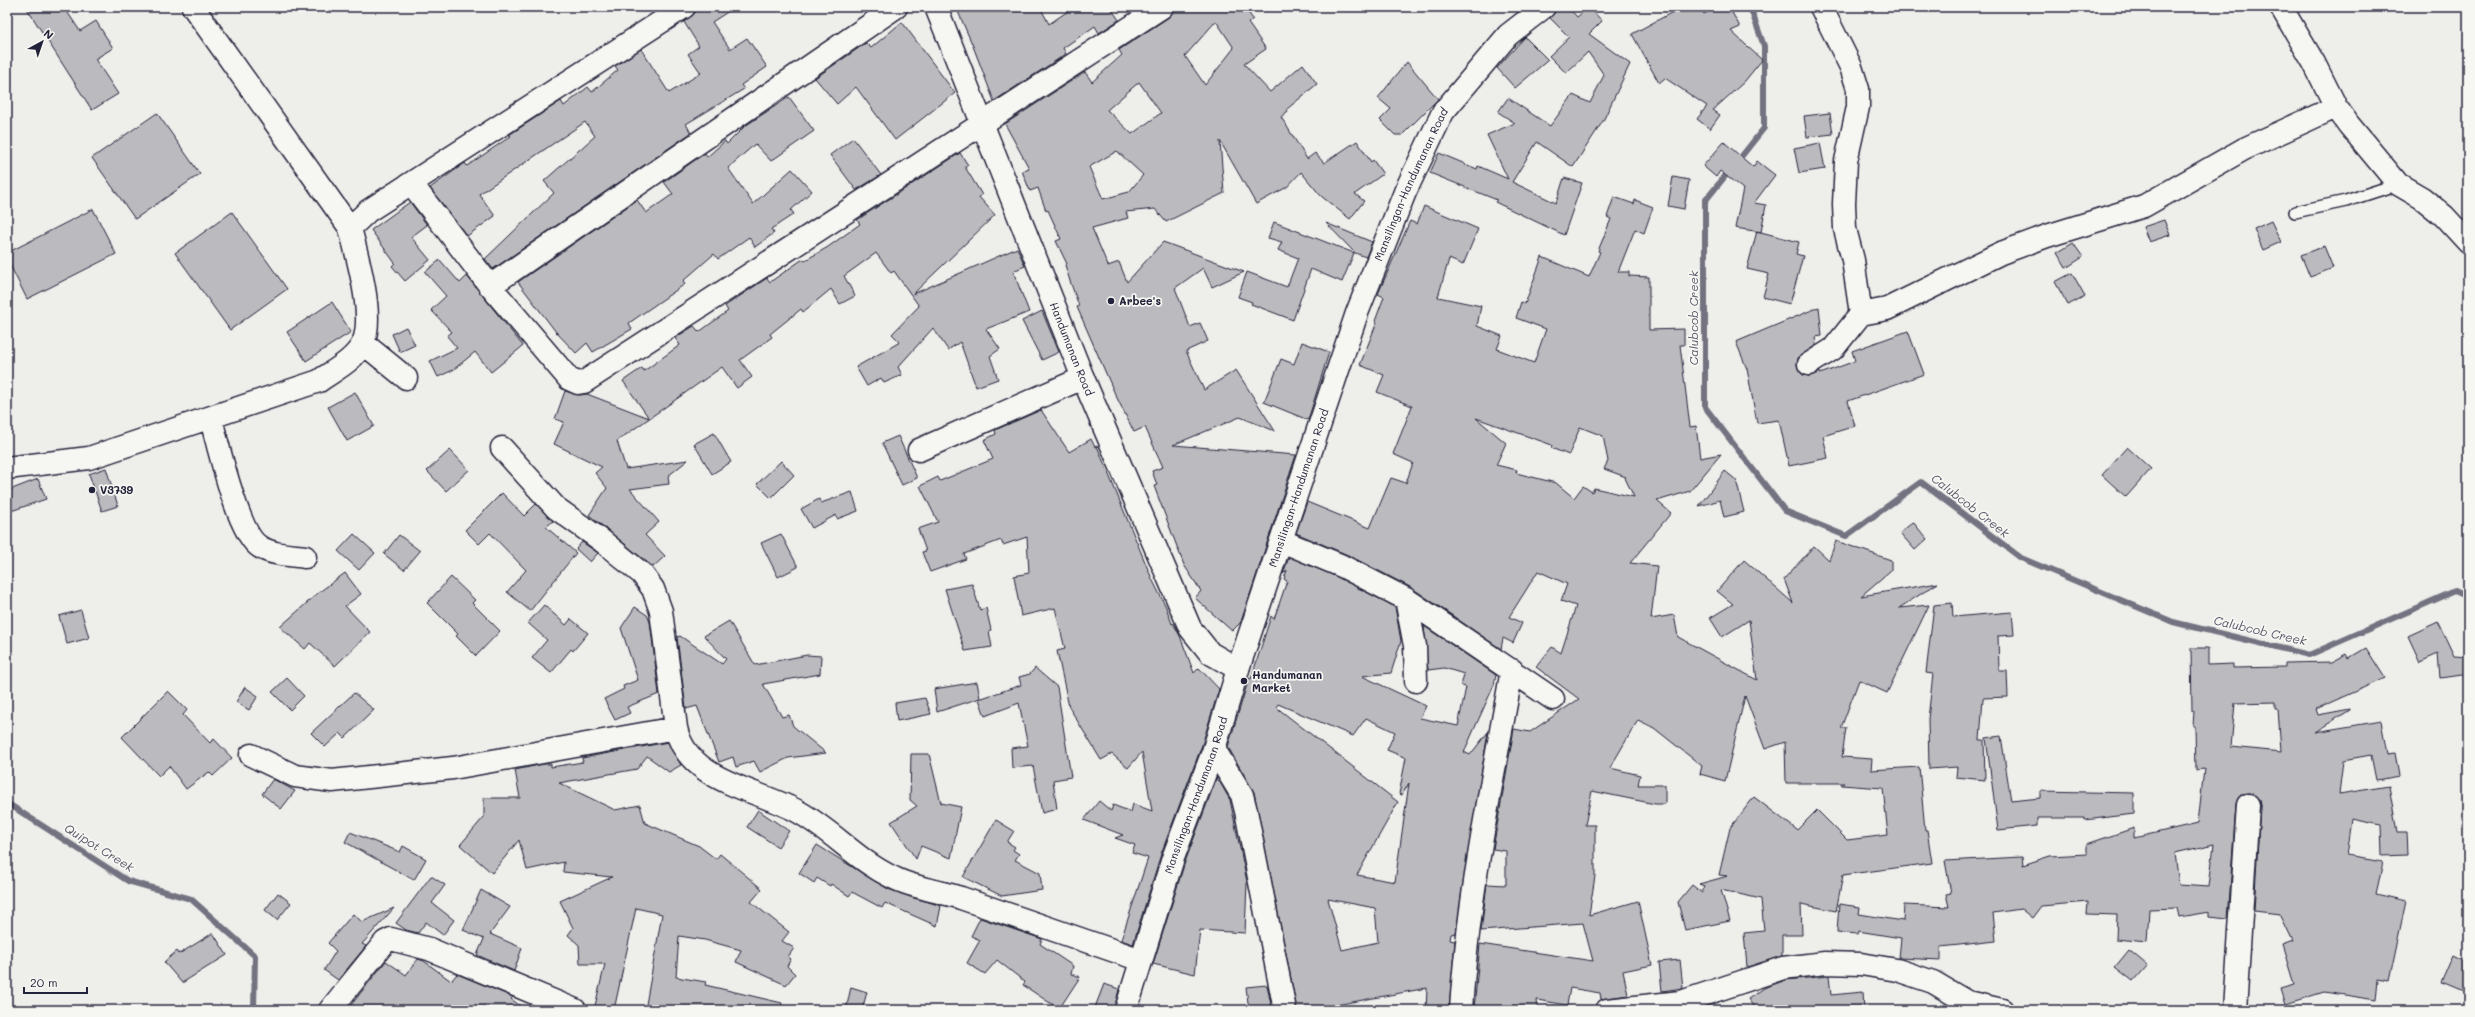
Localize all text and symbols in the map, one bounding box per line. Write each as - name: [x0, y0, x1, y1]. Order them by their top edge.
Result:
- north arrow: [22, 22, 62, 62]
- text: N: [41, 26, 57, 42]
- street label: Mansilingan-Handumanan Road: [1370, 104, 1451, 263]
- water label: Calubcob Creek: [1685, 270, 1701, 365]
- place label: Arbee's: [1119, 293, 1161, 308]
- marker: Arbee's: [1106, 296, 1116, 306]
- street label: Handumanan Road: [1047, 300, 1098, 398]
- street label: Mansilingan-Handumanan Road: [1265, 407, 1332, 569]
- water label: Calubcob Creek: [1928, 470, 2013, 541]
- place label: V3739: [100, 482, 134, 497]
- marker: V3739: [87, 485, 97, 495]
- water label: Calubcob Creek: [2212, 612, 2309, 649]
- place label: Handumanan Market: [1252, 667, 1322, 695]
- marker: Handumanan Market: [1239, 676, 1249, 686]
- street label: Mansilingan-Handumanan Road: [1161, 715, 1230, 876]
- water label: Quipot Creek: [62, 819, 138, 875]
- scale bar: [24, 969, 87, 995]
- text: 20 m: [30, 974, 58, 990]

